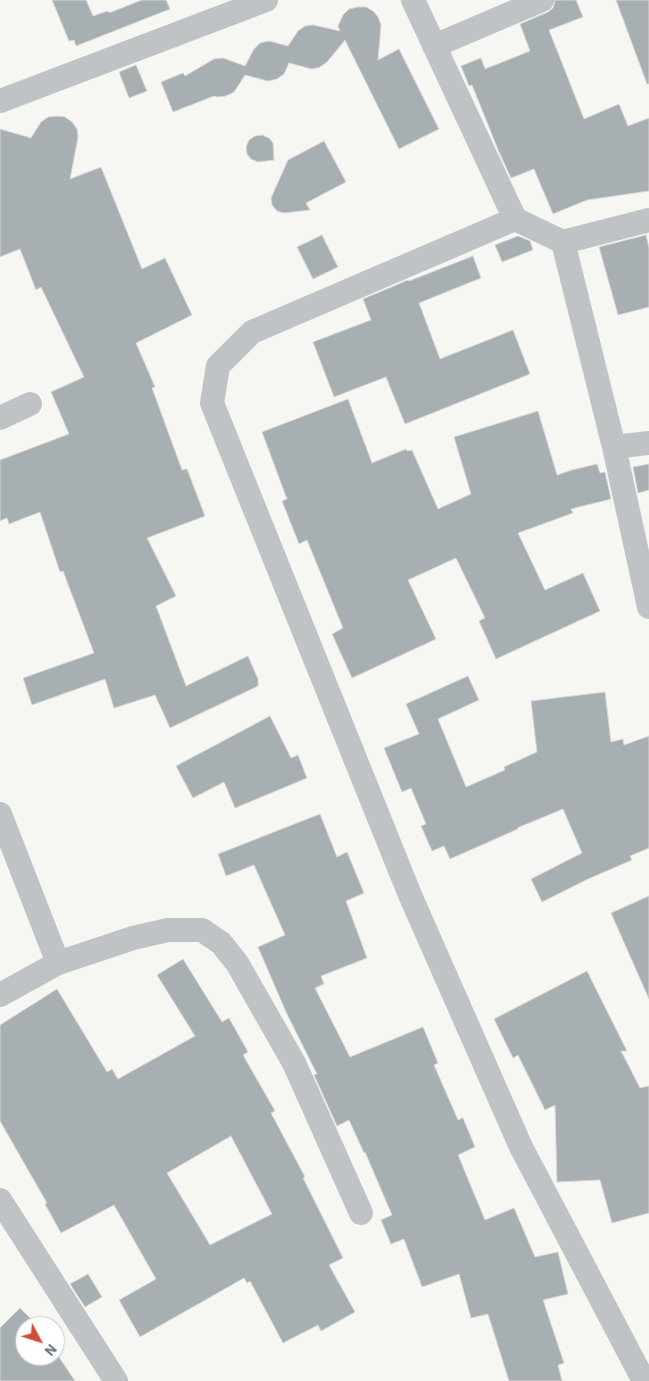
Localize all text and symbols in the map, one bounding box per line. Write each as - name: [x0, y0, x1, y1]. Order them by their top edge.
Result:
- north arrow: [15, 1316, 65, 1366]
- text: N: [41, 1340, 61, 1360]

